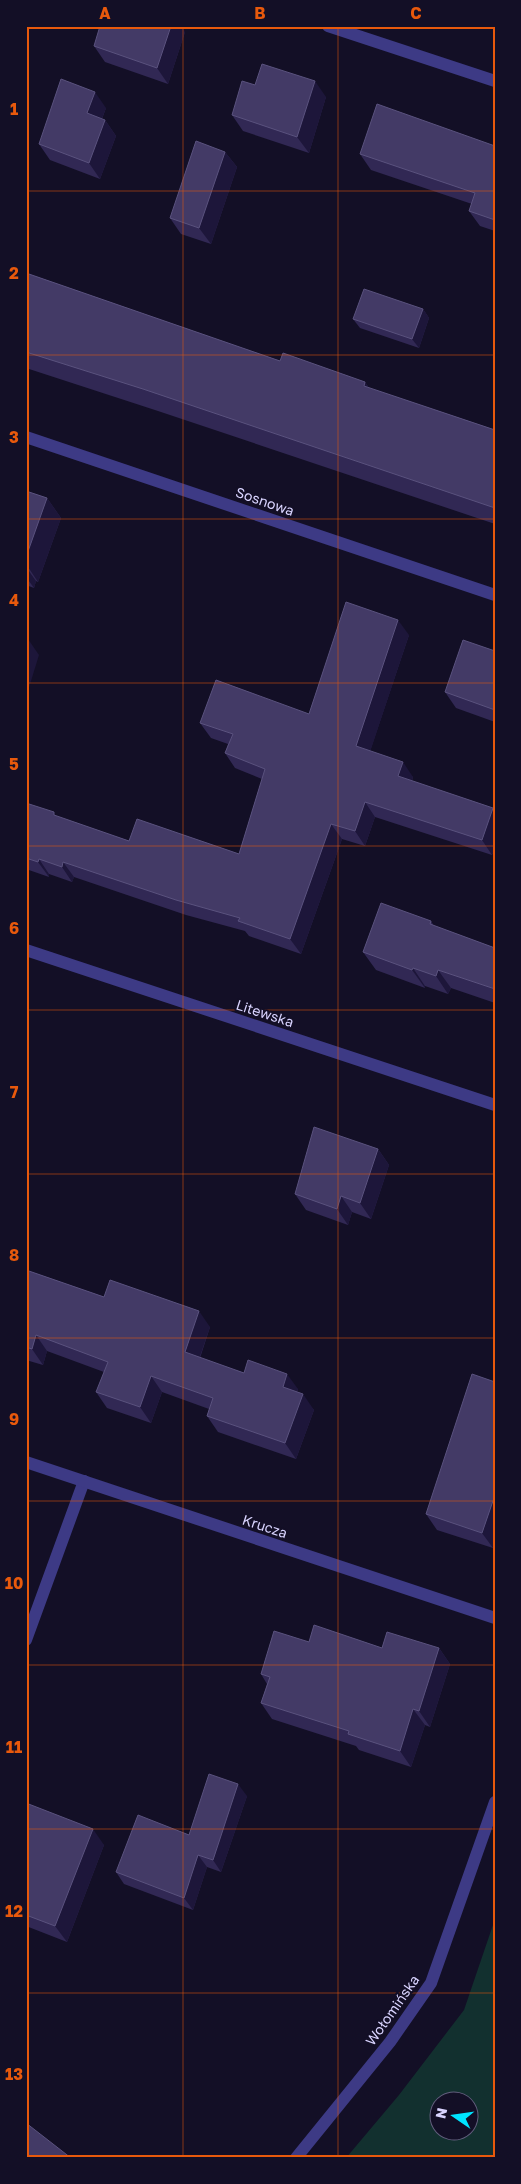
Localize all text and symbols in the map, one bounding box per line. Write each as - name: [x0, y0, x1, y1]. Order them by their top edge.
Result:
- text: A: [99, 3, 111, 23]
- text: B: [254, 3, 266, 23]
- text: C: [410, 3, 422, 23]
- text: 1: [10, 99, 18, 119]
- text: 2: [9, 263, 19, 283]
- text: 3: [9, 427, 19, 447]
- street label: Sosnowa: [234, 483, 296, 519]
- text: 4: [9, 590, 19, 610]
- text: 5: [9, 754, 19, 774]
- text: 6: [9, 918, 19, 938]
- street label: Litewska: [234, 996, 296, 1030]
- text: 7: [10, 1082, 19, 1102]
- text: 8: [9, 1245, 19, 1265]
- text: 9: [9, 1409, 19, 1429]
- street label: Krucza: [240, 1511, 290, 1541]
- text: 10: [5, 1573, 23, 1593]
- text: 11: [6, 1737, 22, 1757]
- text: 12: [5, 1901, 23, 1921]
- street label: Wołomińska: [361, 1971, 423, 2049]
- text: 13: [5, 2064, 23, 2084]
- north arrow: [428, 2092, 478, 2142]
- text: N: [431, 2106, 450, 2120]

